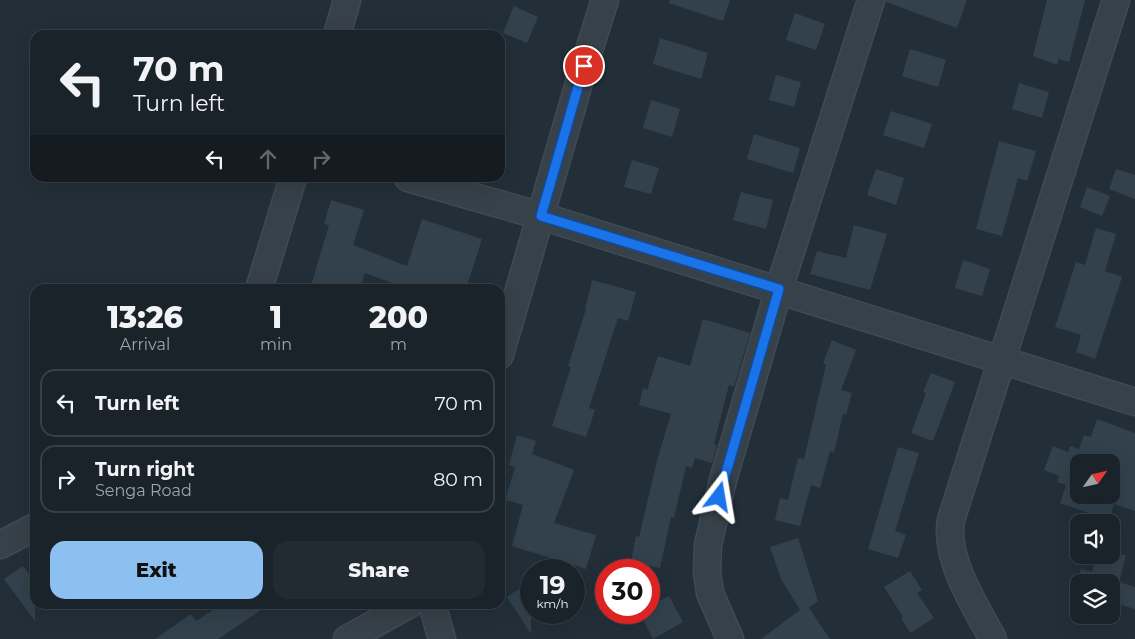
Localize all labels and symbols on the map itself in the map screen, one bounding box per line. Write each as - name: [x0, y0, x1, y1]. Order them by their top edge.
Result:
- pin: [563, 45, 605, 87]
- north arrow: [1070, 454, 1120, 504]
- position arrow: [692, 470, 744, 522]
- speed limit sign: 30: [595, 559, 660, 624]

